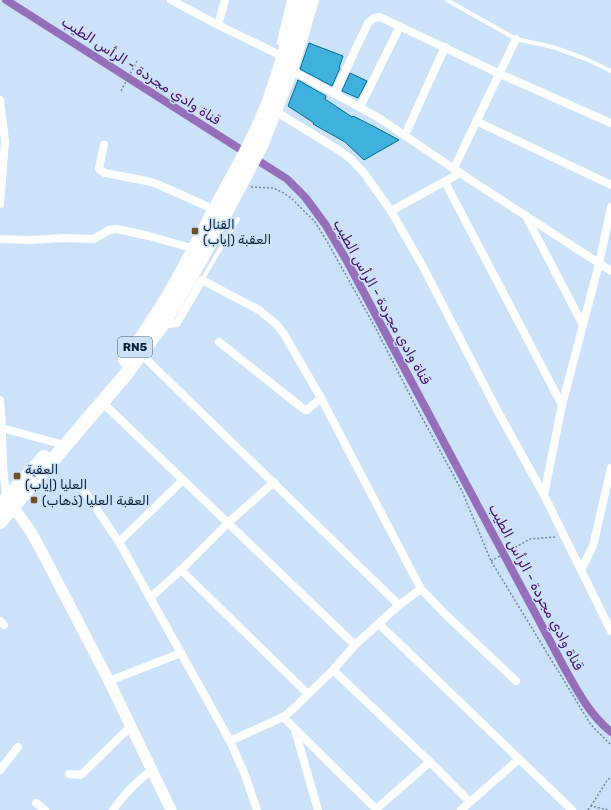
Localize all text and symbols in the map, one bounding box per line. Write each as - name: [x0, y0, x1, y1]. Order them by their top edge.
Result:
- water label: قناة وادي مجردة - الرأس الطيب: [58, 13, 224, 130]
- place label: القنال العقبة (إياب): [203, 217, 271, 247]
- water label: قناة وادي مجردة - الرأس الطيب: [329, 217, 435, 388]
- marker: القنال العقبة (إياب): [190, 226, 200, 236]
- road number: RN5: [118, 337, 152, 357]
- place label: العقبة العليا (إياب): [25, 462, 87, 492]
- marker: العقبة العليا (إياب): [12, 471, 22, 481]
- place label: العقبة العليا (ذهاب): [42, 493, 150, 508]
- marker: العقبة العليا (ذهاب): [29, 495, 39, 505]
- water label: قناة وادي مجردة - الرأس الطيب: [484, 501, 587, 674]

